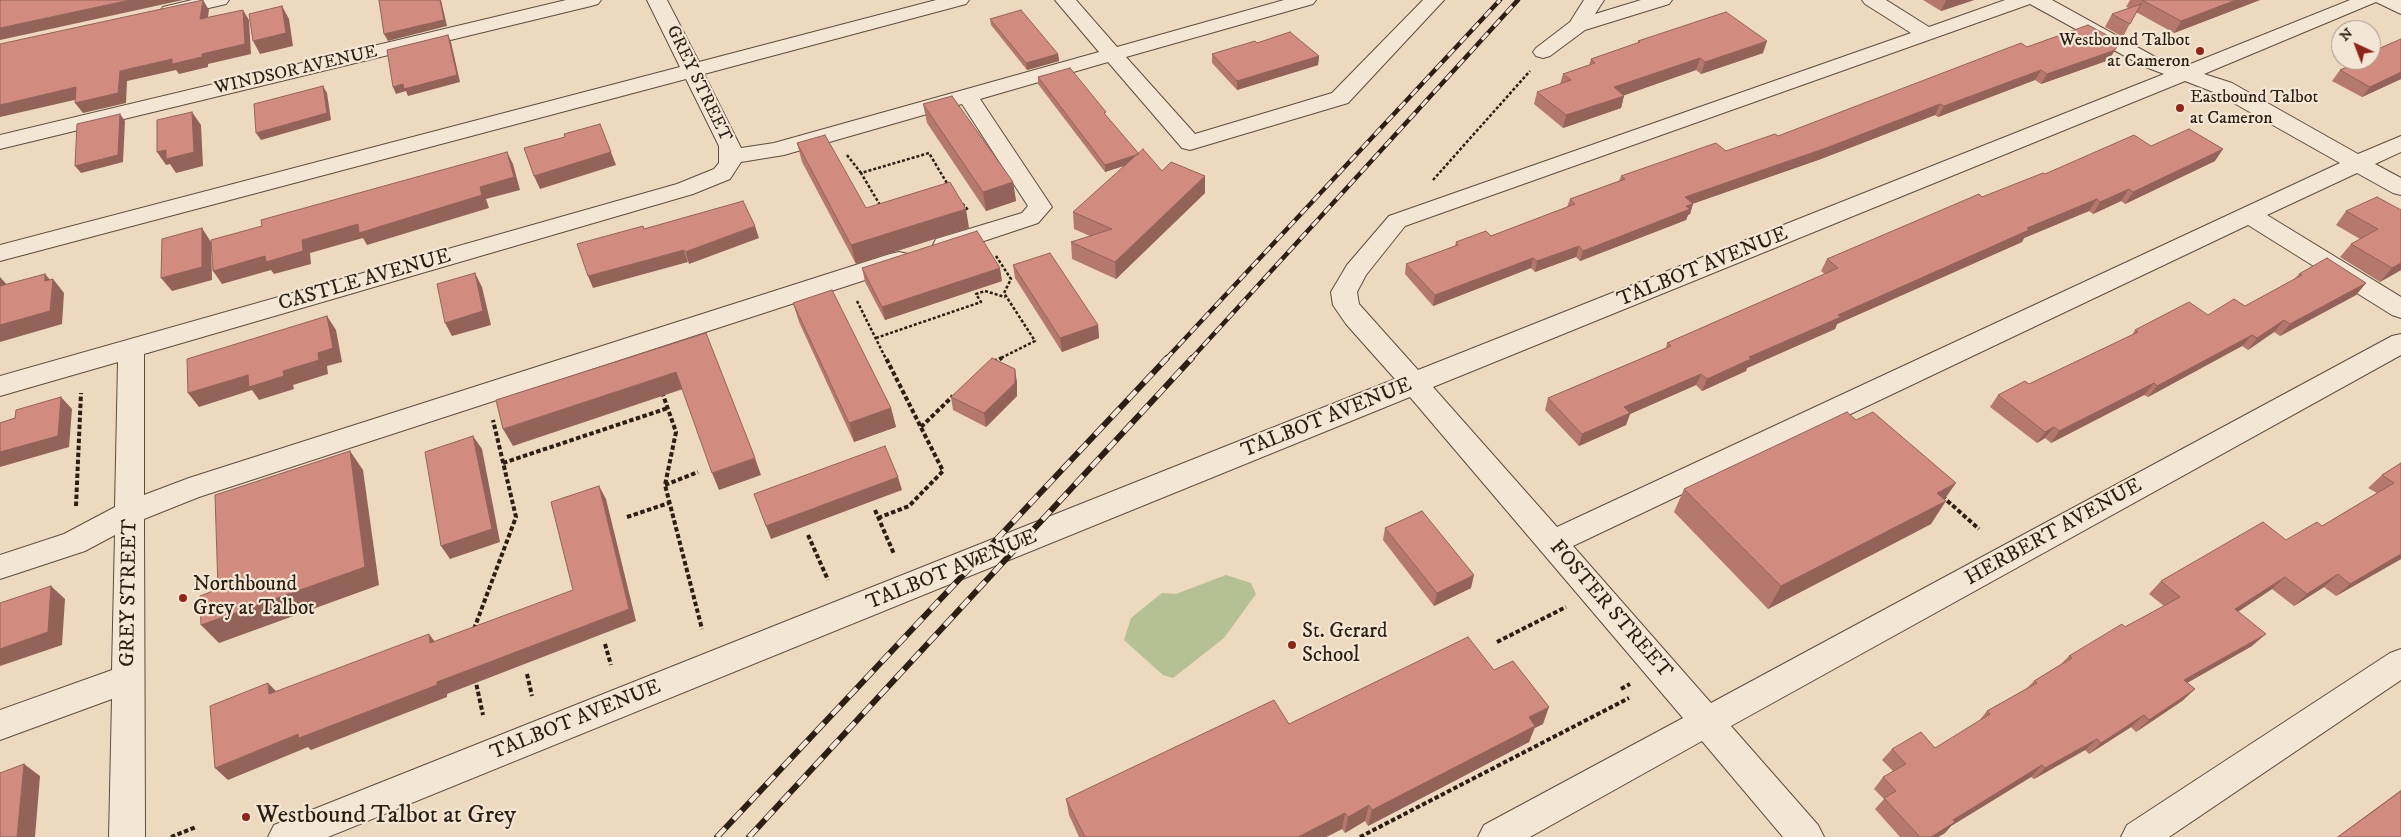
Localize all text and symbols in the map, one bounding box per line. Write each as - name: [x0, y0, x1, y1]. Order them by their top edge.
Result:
- north arrow: [2331, 20, 2381, 70]
- street label: GREY STREET: [661, 22, 735, 146]
- text: N: [2336, 24, 2357, 45]
- place label: Westbound Talbot at Cameron: [2059, 30, 2190, 72]
- street label: WINDSOR AVENUE: [212, 42, 380, 100]
- marker: Westbound Talbot at Cameron: [2194, 45, 2206, 57]
- place label: Eastbound Talbot at Cameron: [2190, 87, 2318, 130]
- marker: Eastbound Talbot at Cameron: [2174, 102, 2186, 114]
- street label: TALBOT AVENUE: [1614, 222, 1792, 314]
- street label: CASTLE AVENUE: [276, 244, 454, 318]
- street label: TALBOT AVENUE: [1238, 373, 1416, 465]
- street label: HERBERT AVENUE: [1961, 474, 2147, 592]
- street label: GREY STREET: [116, 519, 144, 667]
- street label: TALBOT AVENUE: [863, 525, 1041, 617]
- street label: FOSTER STREET: [1543, 536, 1677, 684]
- place label: Northbound Grey at Talbot: [193, 573, 315, 623]
- marker: Northbound Grey at Talbot: [177, 592, 189, 604]
- place label: St. Gerard School: [1302, 620, 1388, 670]
- marker: St. Gerard School: [1286, 639, 1298, 651]
- street label: TALBOT AVENUE: [487, 675, 665, 767]
- place label: Westbound Talbot at Grey: [256, 802, 516, 832]
- marker: Westbound Talbot at Grey: [240, 811, 252, 823]

